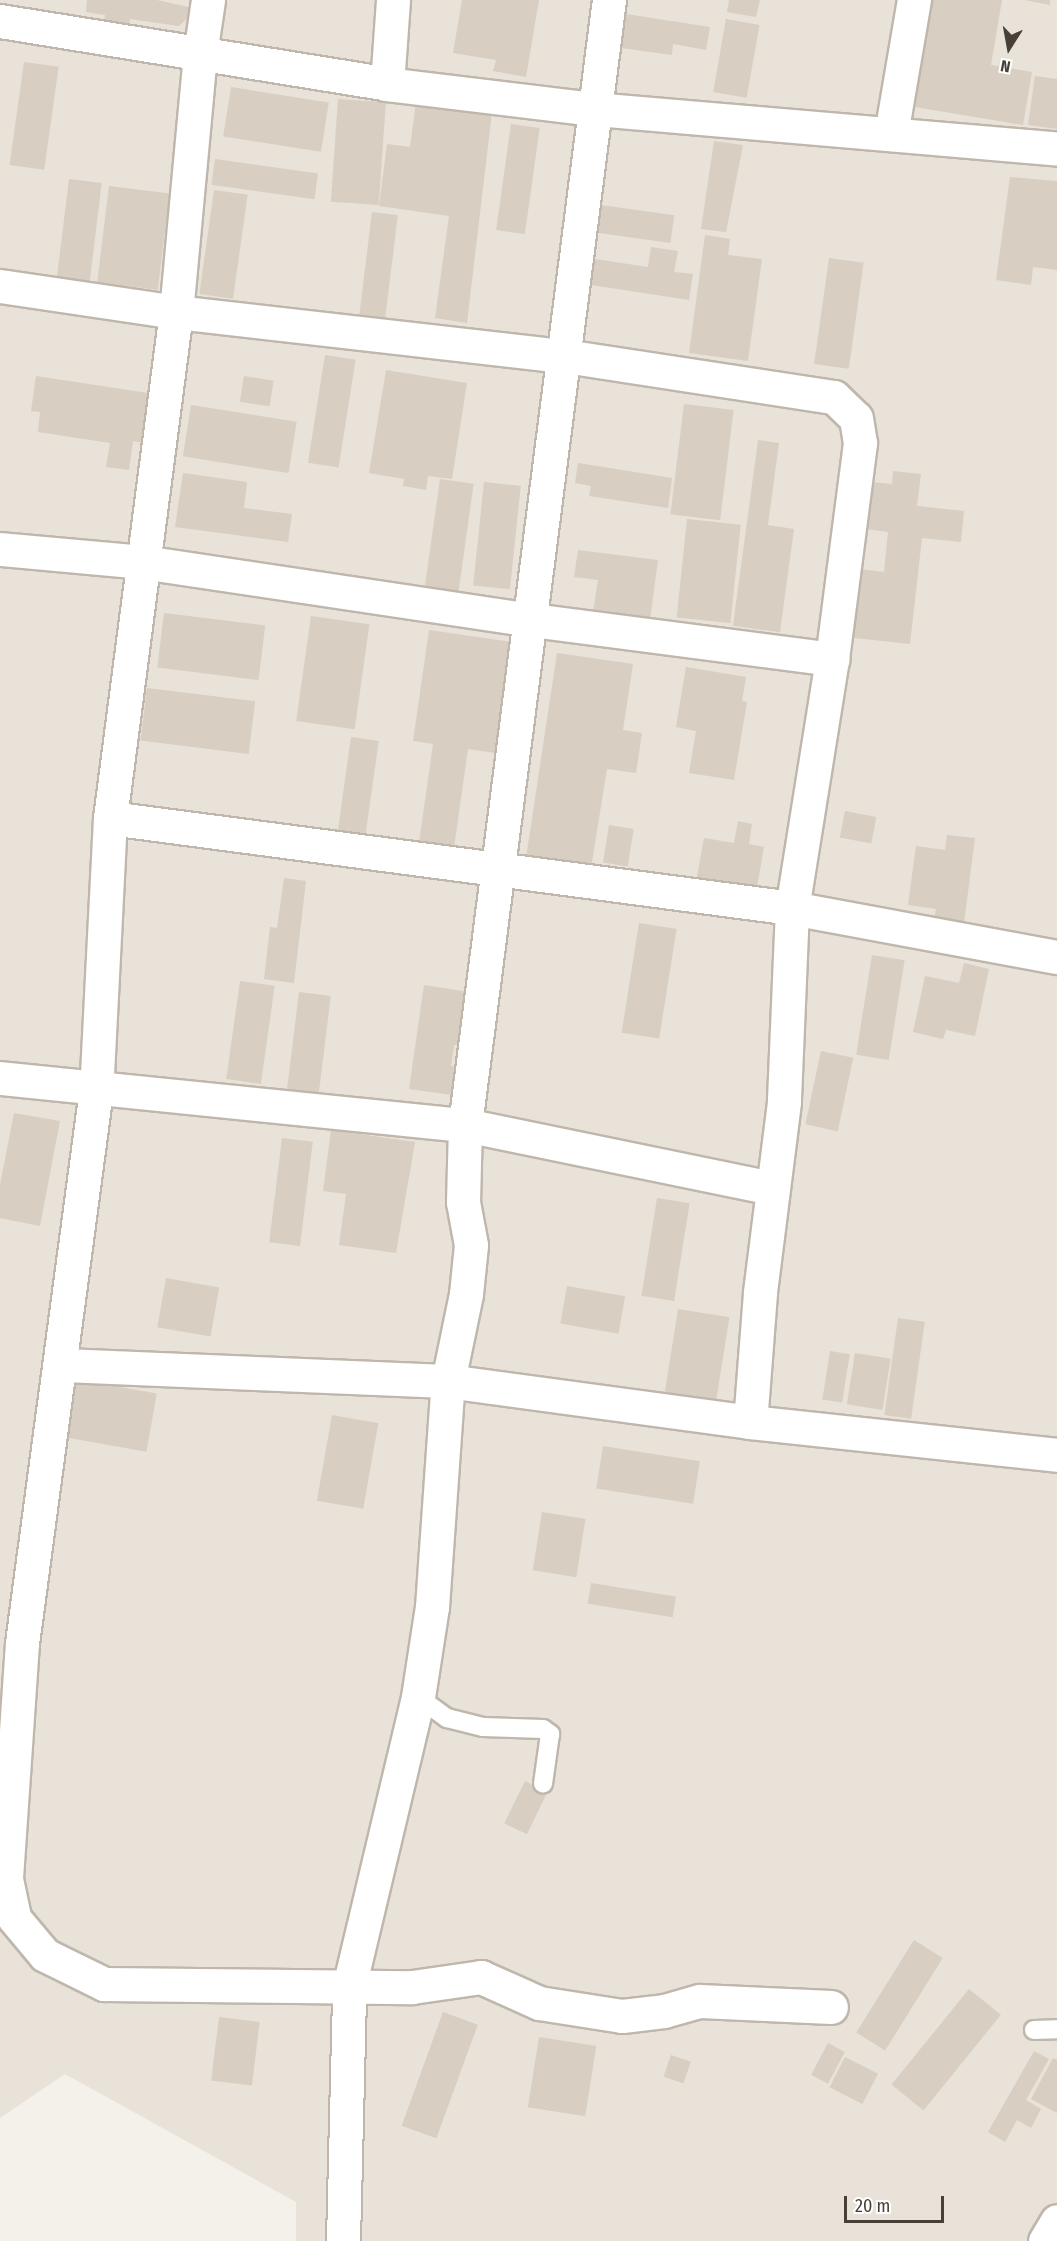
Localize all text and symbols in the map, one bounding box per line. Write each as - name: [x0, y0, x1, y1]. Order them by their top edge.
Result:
- north arrow: [979, 18, 1039, 78]
- text: N: [999, 56, 1012, 76]
- scale bar: [847, 2184, 948, 2222]
- text: 20 m: [855, 2195, 890, 2217]

